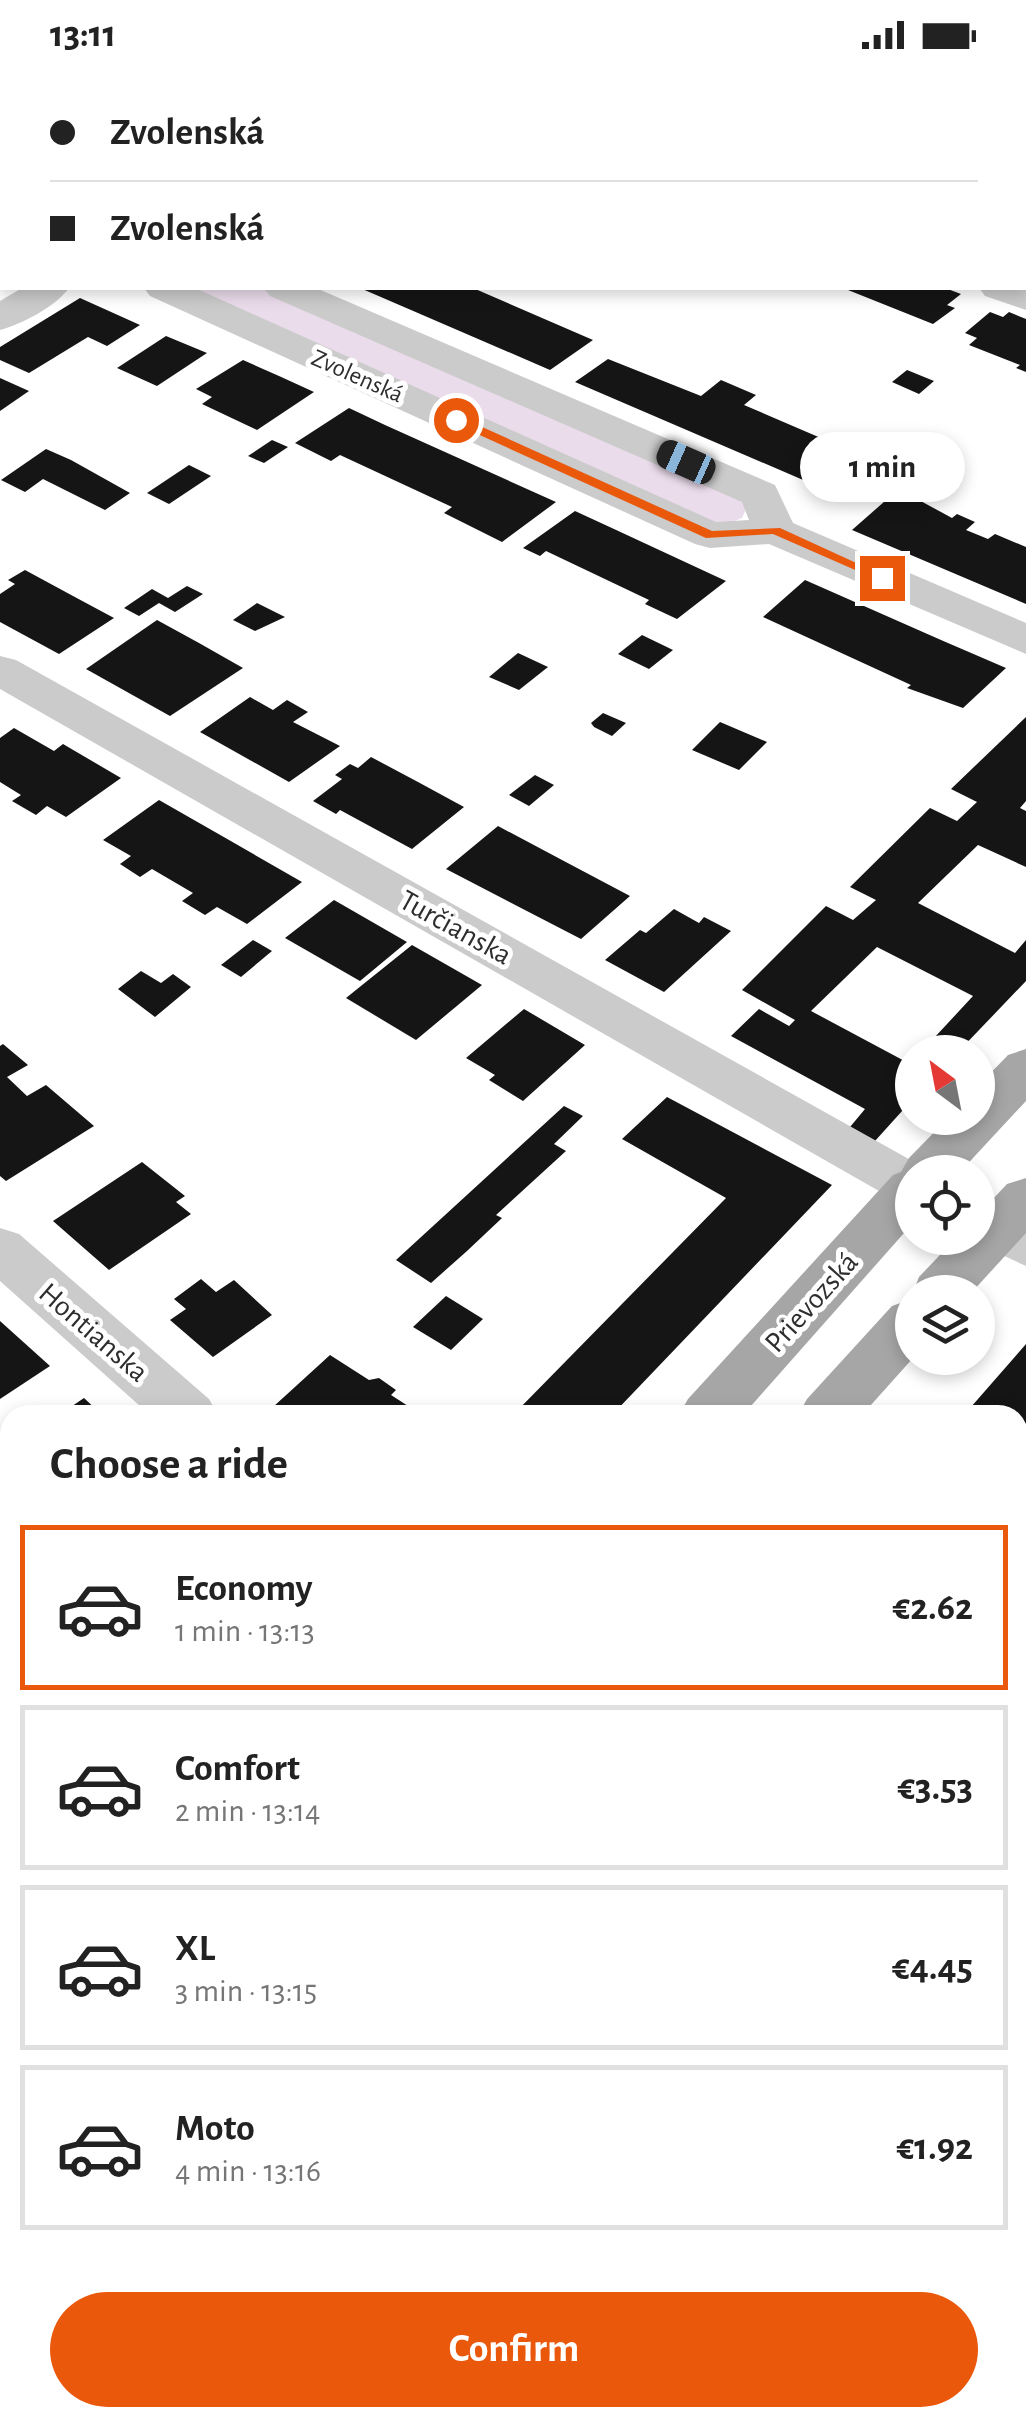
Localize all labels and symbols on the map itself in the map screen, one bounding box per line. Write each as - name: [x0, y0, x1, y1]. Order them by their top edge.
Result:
- street label: Zvolenská: [308, 345, 407, 408]
- route start: [434, 398, 479, 443]
- callout: 1 min: [800, 433, 964, 503]
- car: [652, 436, 720, 488]
- route end: [860, 556, 905, 601]
- street label: Turčianska: [394, 885, 517, 971]
- north arrow: [895, 1035, 995, 1135]
- street label: Prievozská: [759, 1247, 864, 1358]
- street label: Hontianska: [33, 1278, 154, 1388]

